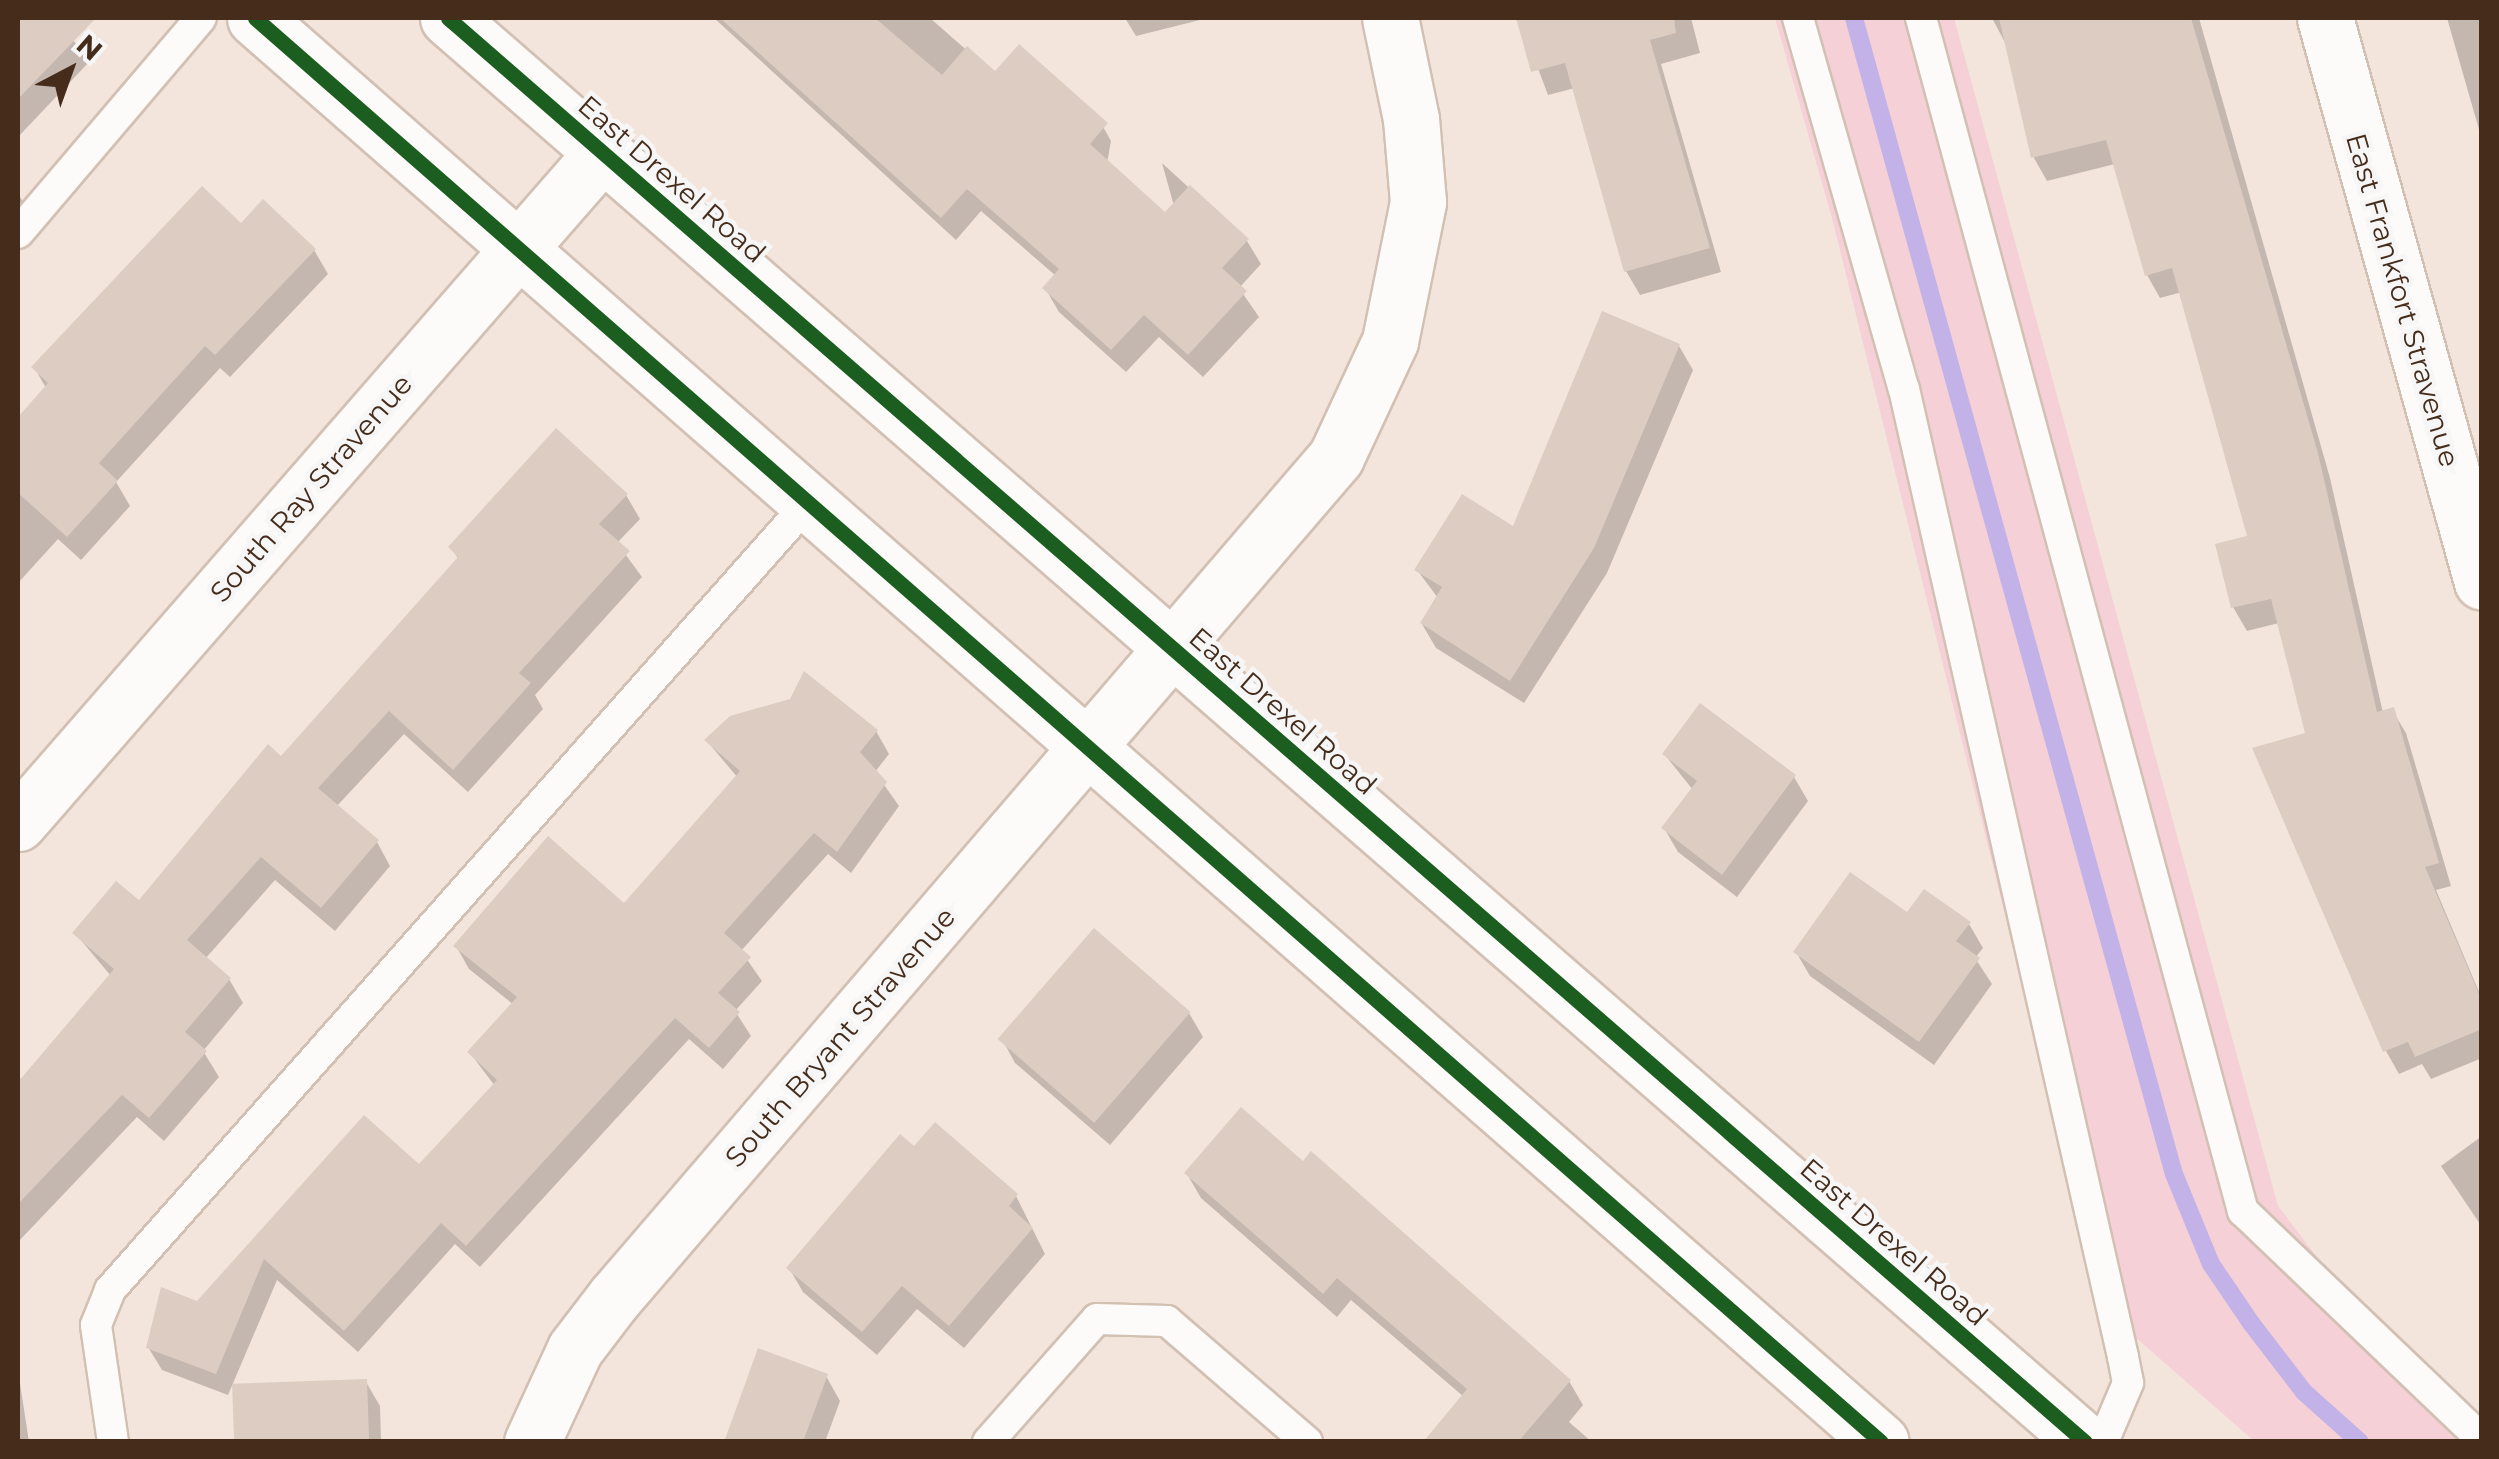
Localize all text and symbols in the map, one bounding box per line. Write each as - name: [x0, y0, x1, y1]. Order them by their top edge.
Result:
- north arrow: [20, 20, 120, 120]
- text: N: [70, 27, 109, 68]
- street label: East Drexel Road: [571, 88, 773, 270]
- street label: East Frankfort Stravenue: [2339, 129, 2467, 471]
- street label: South Ray Stravenue: [203, 367, 419, 609]
- street label: East Drexel Road: [1182, 620, 1384, 802]
- street label: South Bryant Stravenue: [718, 900, 962, 1174]
- street label: East Drexel Road: [1793, 1151, 1995, 1333]

